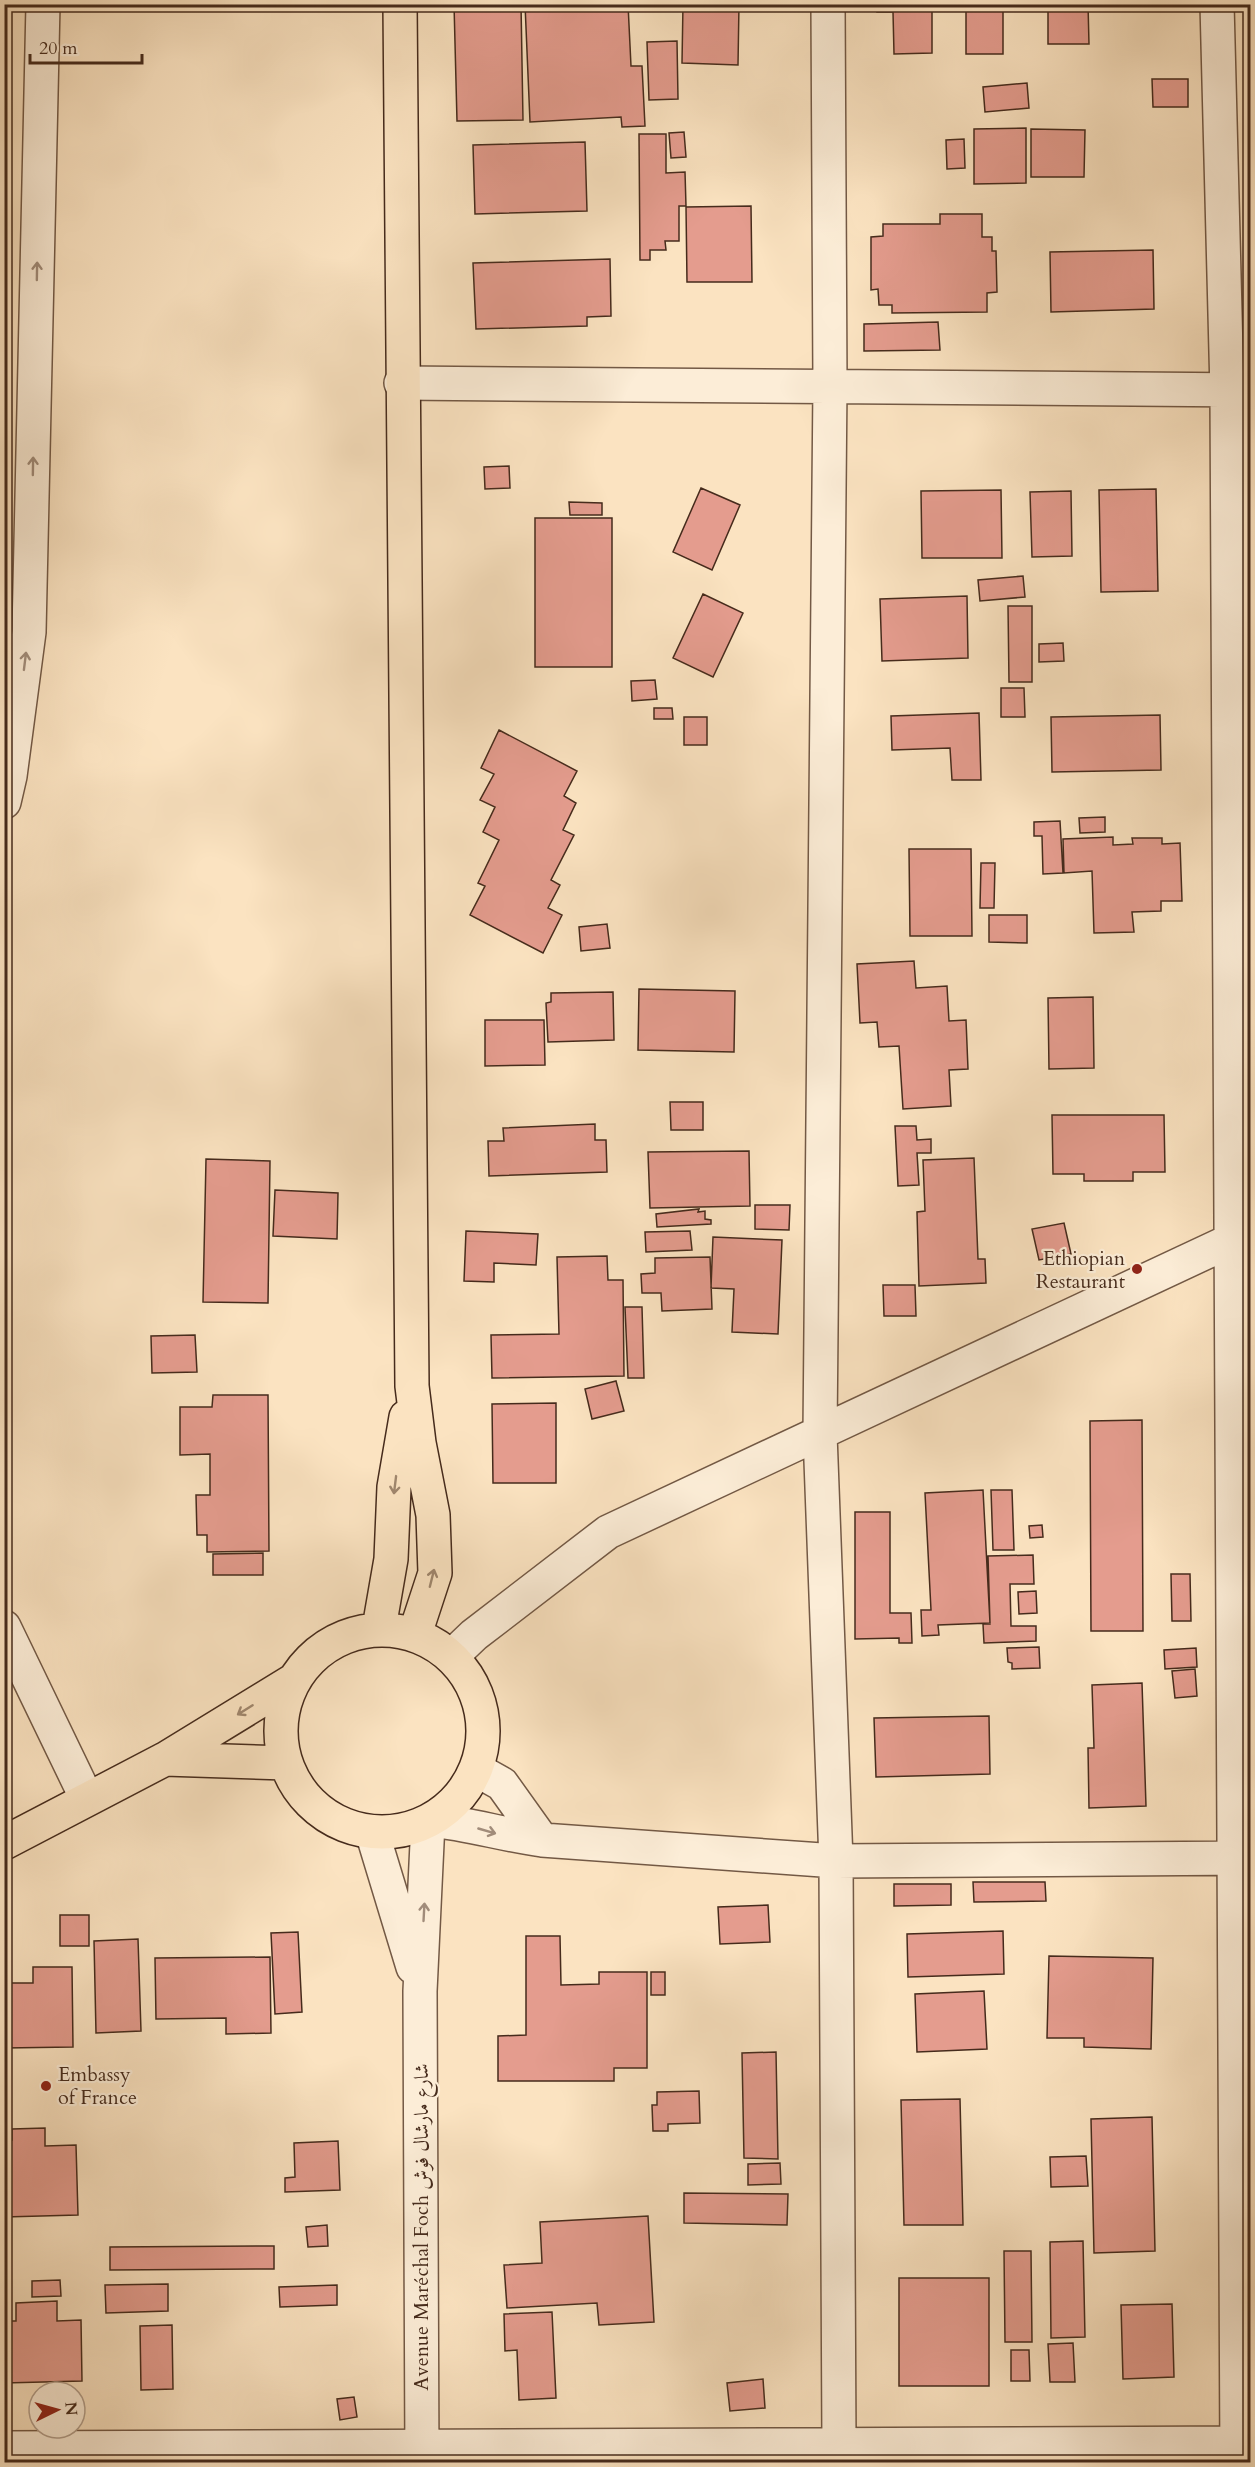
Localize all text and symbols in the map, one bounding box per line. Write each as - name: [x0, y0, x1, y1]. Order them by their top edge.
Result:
- scale bar: [30, 27, 142, 65]
- text: 20 m: [39, 36, 78, 61]
- one-way arrow: [31, 262, 43, 282]
- one-way arrow: [27, 457, 38, 477]
- one-way arrow: [20, 651, 31, 671]
- place label: Ethiopian Restaurant: [1036, 1245, 1126, 1295]
- marker: Ethiopian Restaurant: [1130, 1262, 1144, 1276]
- one-way arrow: [389, 1475, 400, 1495]
- one-way arrow: [427, 1569, 439, 1588]
- one-way arrow: [237, 1705, 254, 1717]
- one-way arrow: [477, 1825, 496, 1837]
- one-way arrow: [418, 1902, 429, 1922]
- place label: Embassy of France: [58, 2061, 137, 2111]
- street label: Avenue Maréchal Foch شارع مارشال فوش: [408, 2063, 439, 2391]
- marker: Embassy of France: [39, 2079, 53, 2093]
- north arrow: [27, 2380, 87, 2440]
- text: N: [59, 2401, 83, 2417]

